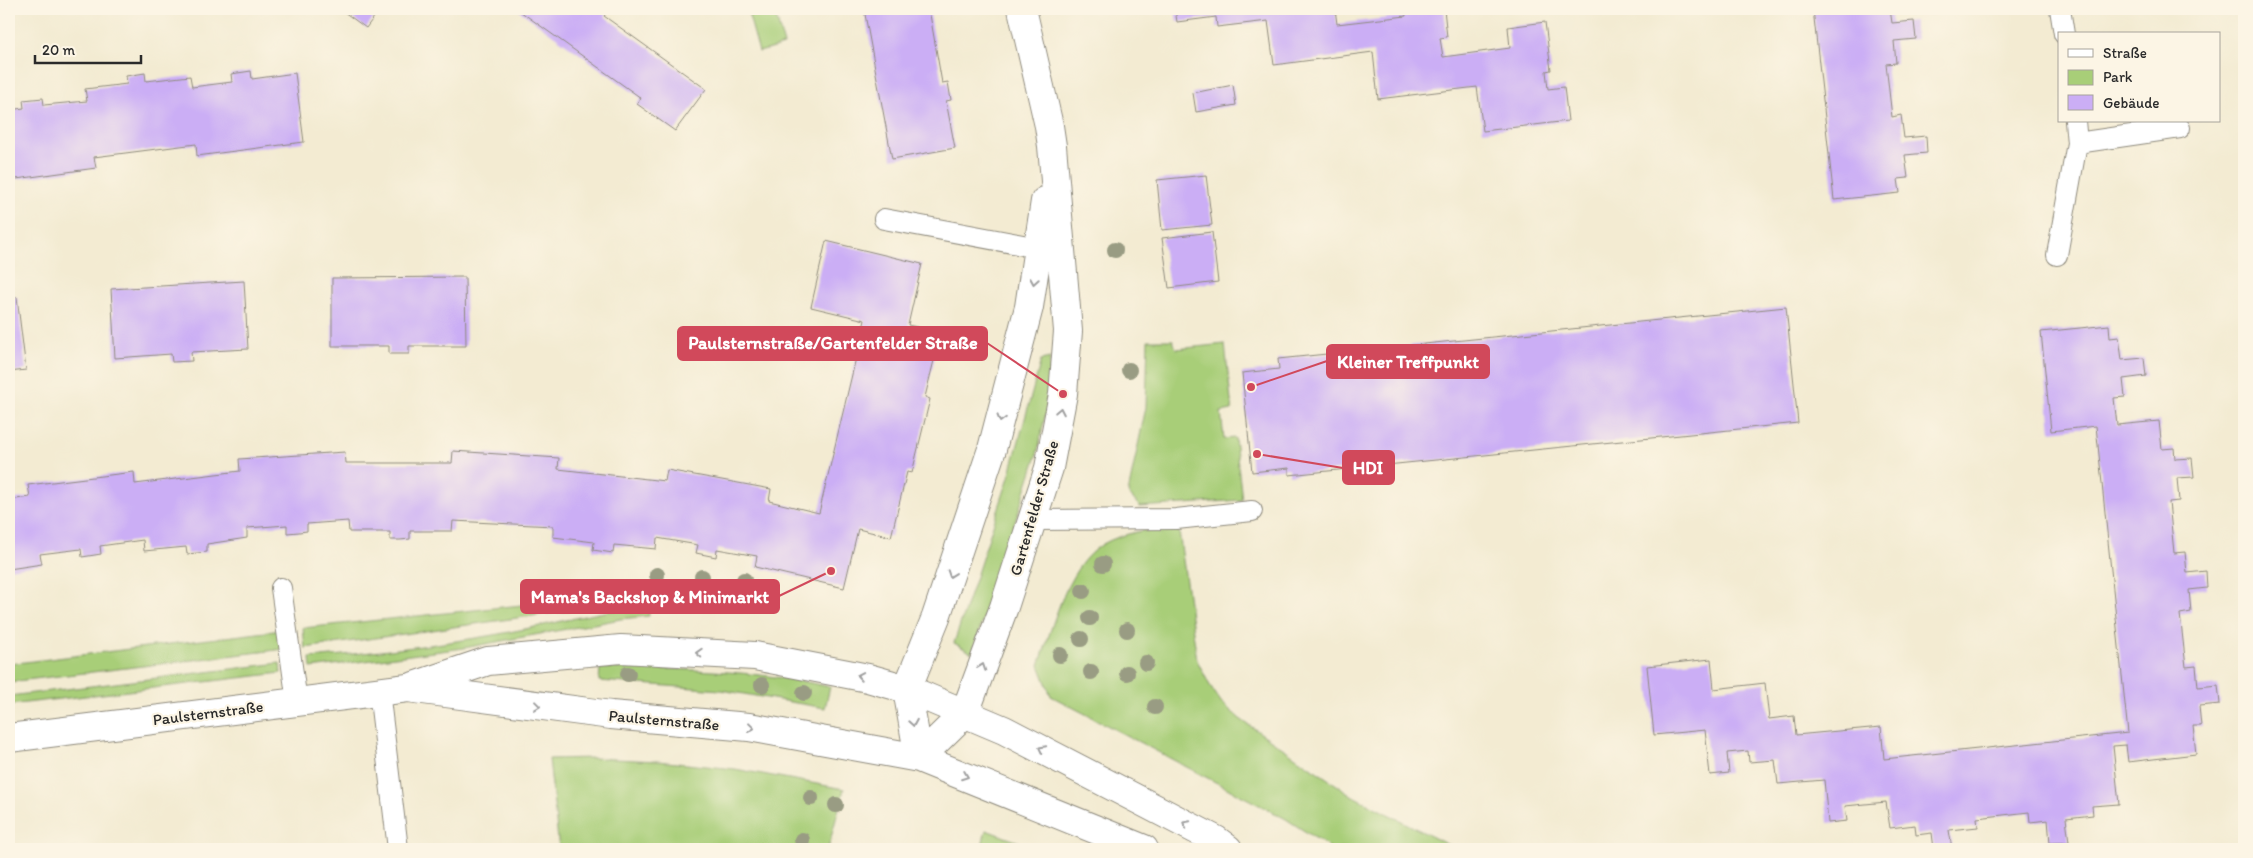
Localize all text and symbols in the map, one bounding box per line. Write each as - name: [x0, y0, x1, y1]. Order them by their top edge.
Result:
- scale bar: [35, 32, 141, 64]
- legend: [2058, 32, 2220, 122]
- text: 20 m: [42, 41, 76, 59]
- text: Straße: [2103, 44, 2147, 62]
- text: Park: [2103, 68, 2133, 86]
- text: Gebäude: [2103, 94, 2160, 112]
- one-way arrow: [1029, 277, 1039, 286]
- callout: Paulsternstraße/Gartenfelder Straße: [678, 327, 987, 360]
- text: Paulsternstraße/Gartenfelder Straße: [688, 332, 978, 354]
- callout: Kleiner Treffpunkt: [1327, 345, 1489, 378]
- text: Kleiner Treffpunkt: [1337, 351, 1479, 373]
- one-way arrow: [1054, 407, 1065, 416]
- one-way arrow: [996, 415, 1006, 423]
- street label: Gartenfelder Straße: [1006, 438, 1062, 578]
- callout: HDI: [1343, 451, 1394, 484]
- text: HDI: [1353, 457, 1384, 479]
- one-way arrow: [947, 569, 957, 578]
- callout: Mama's Backshop & Minimarkt: [521, 580, 779, 613]
- text: Mama's Backshop & Minimarkt: [531, 586, 769, 608]
- one-way arrow: [695, 648, 703, 659]
- one-way arrow: [976, 663, 986, 672]
- one-way arrow: [855, 672, 864, 682]
- street label: Paulsternstraße: [152, 697, 264, 729]
- one-way arrow: [533, 700, 541, 711]
- street label: Paulsternstraße: [608, 706, 720, 734]
- one-way arrow: [907, 719, 918, 728]
- one-way arrow: [747, 722, 755, 733]
- one-way arrow: [1038, 745, 1047, 755]
- one-way arrow: [960, 770, 968, 780]
- one-way arrow: [1182, 820, 1191, 830]

